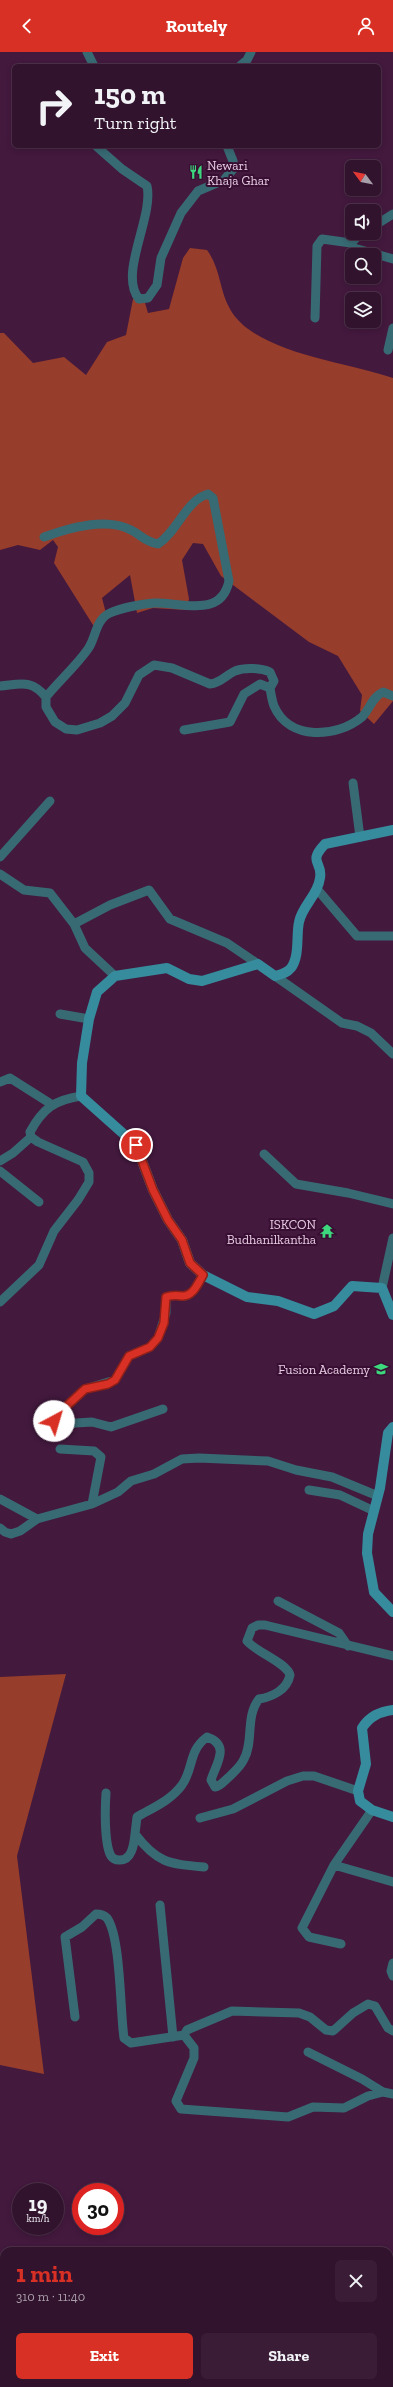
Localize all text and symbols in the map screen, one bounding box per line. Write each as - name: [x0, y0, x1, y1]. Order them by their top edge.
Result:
- icon: back: [16, 15, 38, 37]
- text: Routely: [166, 15, 227, 37]
- icon: person: [355, 15, 377, 37]
- text: 150 m: [94, 78, 166, 111]
- icon: right: [28, 80, 80, 132]
- text: Turn right: [94, 112, 176, 134]
- place label: Newari Khaja Ghar: [207, 158, 269, 189]
- north arrow: [345, 160, 381, 196]
- map controls: [345, 160, 381, 328]
- restaurant icon: Newari Khaja Ghar: [188, 164, 204, 180]
- button: sound: [345, 204, 381, 240]
- button: search: [345, 248, 381, 284]
- button: layers: [345, 292, 381, 328]
- pin: [119, 1128, 153, 1162]
- icon: arrive: [125, 1134, 147, 1156]
- place label: ISKCON Budhanilkantha: [227, 1217, 317, 1247]
- temple icon: ISKCON Budhanilkantha: [319, 1223, 335, 1239]
- school or university icon: Fusion Academy: [373, 1361, 389, 1377]
- place label: Fusion Academy: [278, 1362, 370, 1377]
- position arrow: [33, 1400, 75, 1442]
- speed limit sign: 30: [72, 2183, 124, 2235]
- text: 19: [29, 2192, 47, 2216]
- text: km/h: [27, 2213, 49, 2225]
- text: 1 min: [16, 2259, 73, 2288]
- button: close: [335, 2260, 377, 2302]
- text: 310 m · 11:40: [16, 2289, 85, 2304]
- button: Exit: [16, 2333, 193, 2379]
- button: Share: [201, 2333, 377, 2379]

